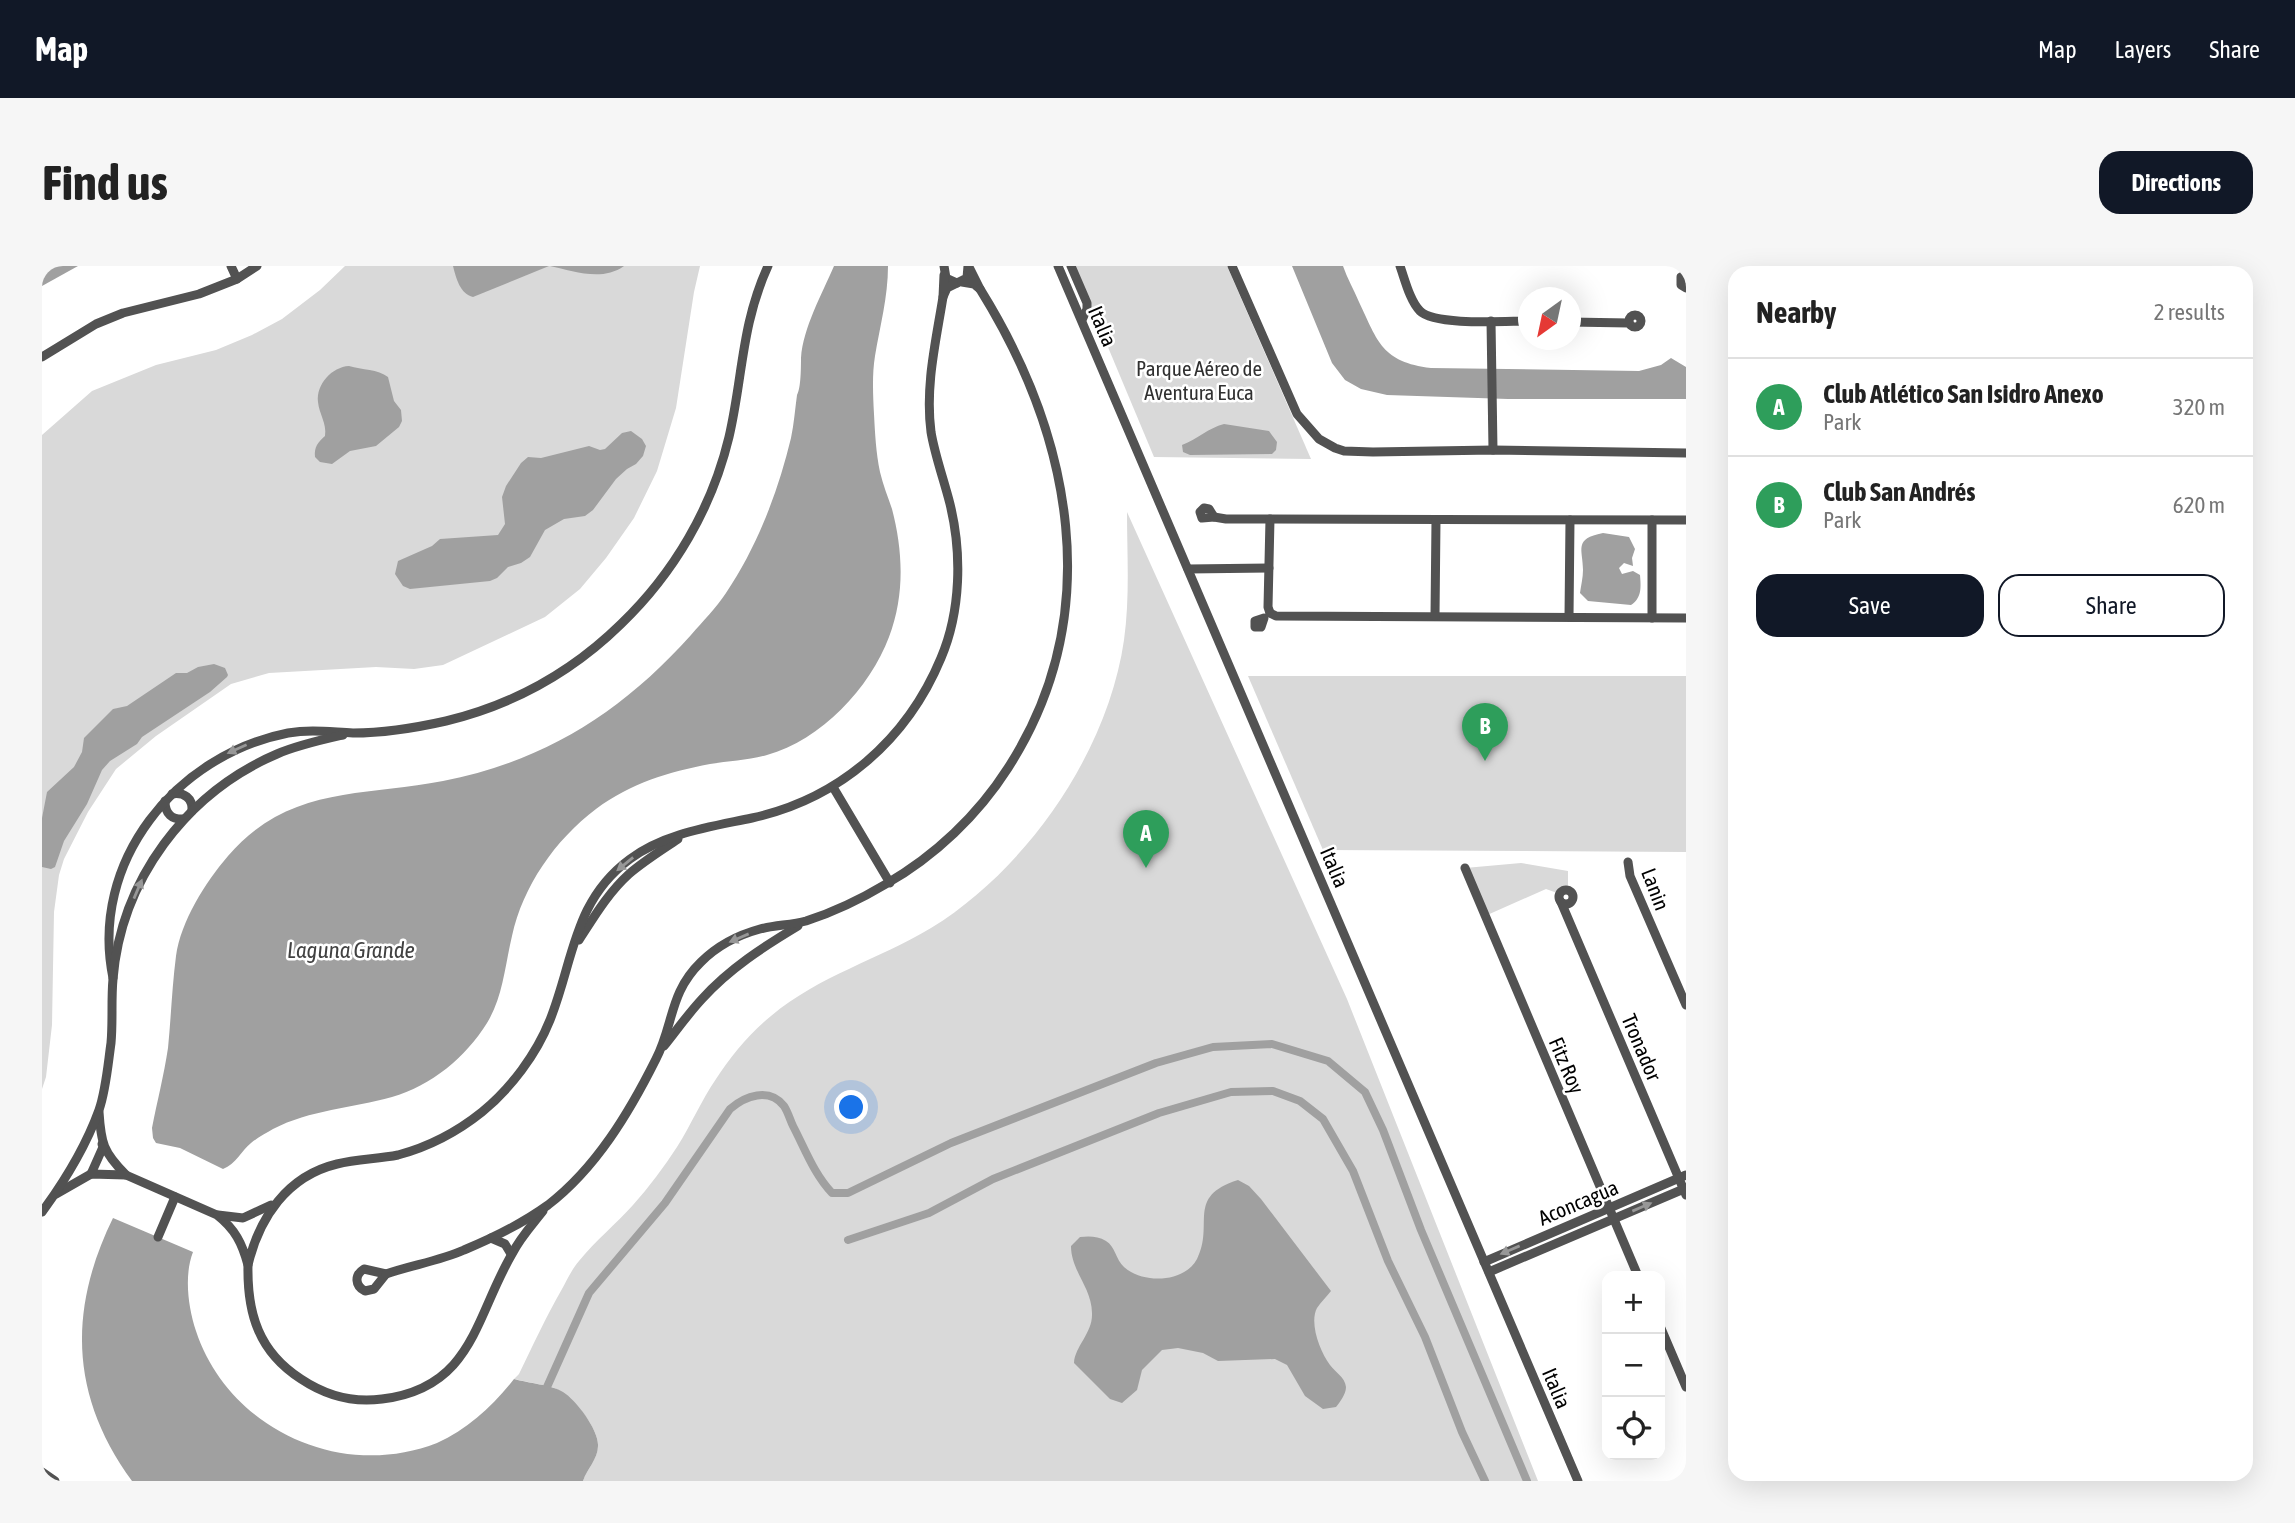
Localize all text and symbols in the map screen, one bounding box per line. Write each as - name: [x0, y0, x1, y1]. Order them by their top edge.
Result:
- text: Map: [35, 30, 88, 68]
- text: Map: [2038, 36, 2077, 63]
- text: Layers: [2115, 36, 2171, 63]
- text: Share: [2209, 36, 2260, 63]
- button: Directions: [2099, 151, 2253, 214]
- text: Find us: [42, 154, 168, 210]
- north arrow: [1518, 287, 1581, 350]
- text: Nearby: [1756, 295, 1836, 329]
- text: 2 results: [2154, 299, 2225, 325]
- street label: Italia: [1084, 302, 1122, 350]
- park label: Parque Aéreo de Aventura Euca: [1136, 356, 1262, 404]
- text: Club Atlético San Isidro Anexo: [1823, 379, 2104, 409]
- text: A: [1773, 394, 1785, 420]
- text: 320 m: [2173, 394, 2225, 420]
- text: Park: [1823, 409, 1861, 435]
- text: Club San Andrés: [1823, 477, 1976, 507]
- text: B: [1774, 492, 1784, 518]
- text: 620 m: [2173, 492, 2225, 518]
- text: Park: [1823, 507, 1861, 533]
- button: Save: [1756, 574, 1984, 637]
- button: Share: [1998, 574, 2225, 637]
- pin: B: [1462, 703, 1508, 761]
- one-way arrow: [227, 743, 247, 755]
- pin: A: [1123, 810, 1169, 868]
- street label: Italia: [1316, 843, 1354, 891]
- one-way arrow: [617, 856, 634, 871]
- street label: Lanin: [1637, 865, 1675, 913]
- one-way arrow: [132, 878, 143, 899]
- one-way arrow: [728, 933, 749, 944]
- water label: Laguna Grande: [287, 937, 415, 963]
- street label: Tronador: [1617, 1010, 1667, 1085]
- street label: Fitz Roy: [1545, 1033, 1590, 1097]
- your location: [834, 1090, 868, 1124]
- street label: Aconcagua: [1534, 1174, 1622, 1230]
- one-way arrow: [1632, 1201, 1652, 1213]
- one-way arrow: [1500, 1244, 1521, 1255]
- map controls: [1602, 1271, 1665, 1460]
- button: +: [1602, 1271, 1665, 1334]
- button: −: [1602, 1334, 1665, 1397]
- street label: Italia: [1538, 1364, 1576, 1412]
- button: locate: [1602, 1397, 1665, 1460]

